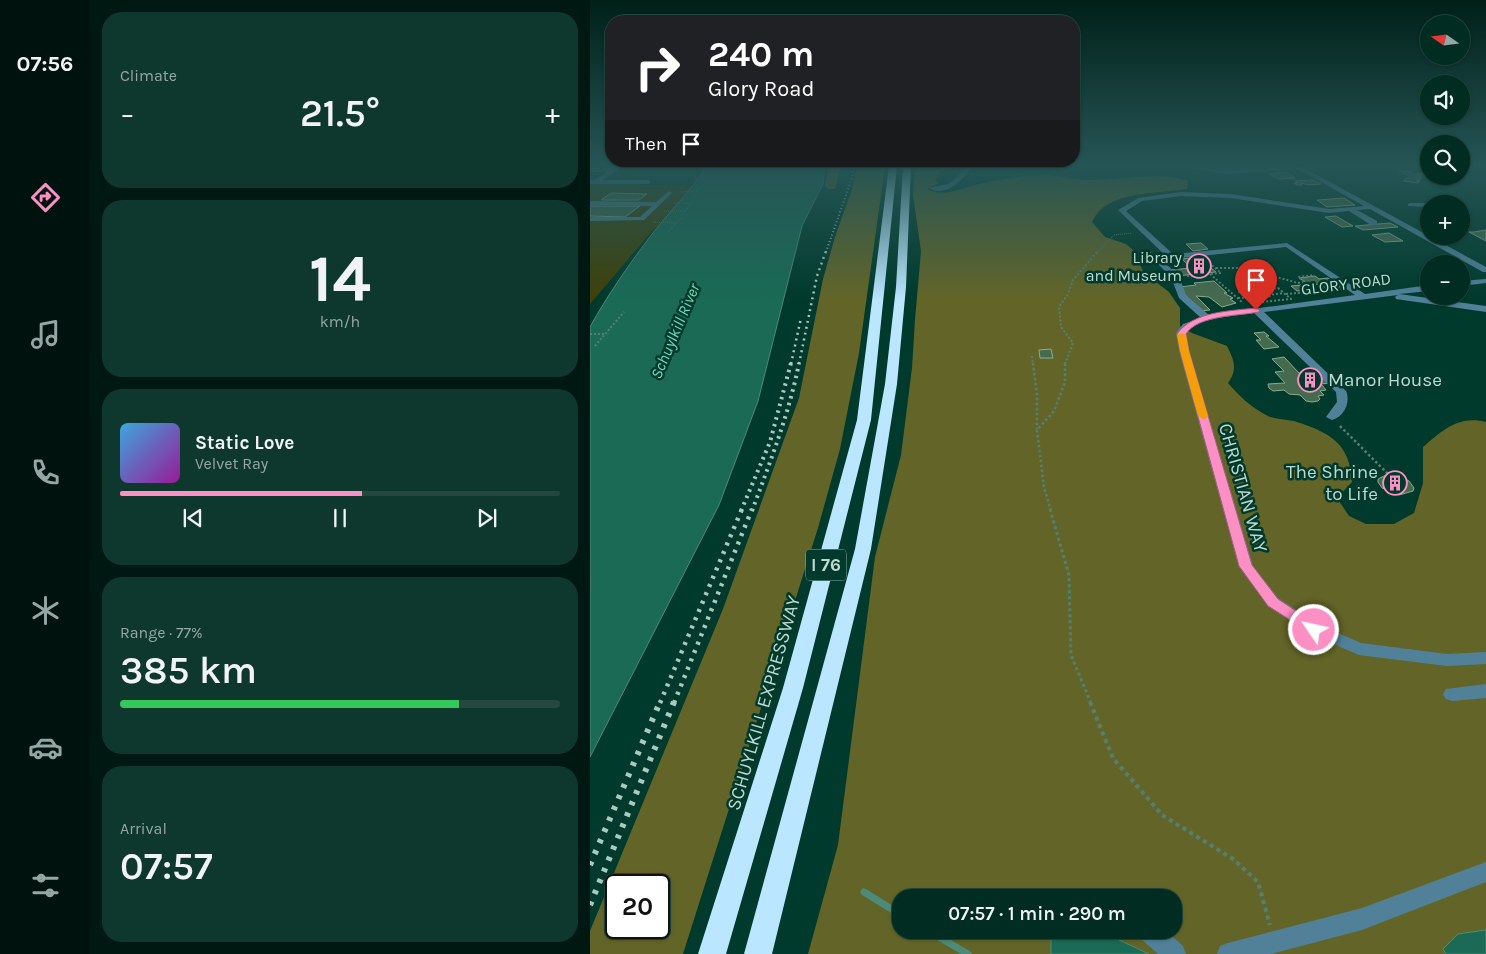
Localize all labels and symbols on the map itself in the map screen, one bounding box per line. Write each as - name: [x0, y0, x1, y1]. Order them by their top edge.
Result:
- north arrow: [1420, 15, 1470, 65]
- place label: Library and Museum: [1086, 248, 1183, 285]
- building icon: Library and Museum: [1186, 253, 1212, 279]
- pin: [1235, 259, 1277, 310]
- street label: GLORY ROAD: [1300, 269, 1392, 299]
- water label: Schuylkill River: [646, 280, 704, 382]
- building icon: Manor House: [1297, 367, 1323, 393]
- place label: Manor House: [1328, 369, 1442, 391]
- street label: CHRISTIAN WAY: [1214, 421, 1272, 556]
- place label: The Shrine to Life: [1286, 461, 1378, 505]
- building icon: The Shrine to Life: [1382, 470, 1408, 496]
- road number: I 76: [806, 550, 846, 580]
- street label: SCHUYLKILL EXPRESSWAY: [723, 592, 805, 813]
- position arrow: [1287, 603, 1339, 655]
- speed limit sign: 20: [605, 874, 670, 939]

